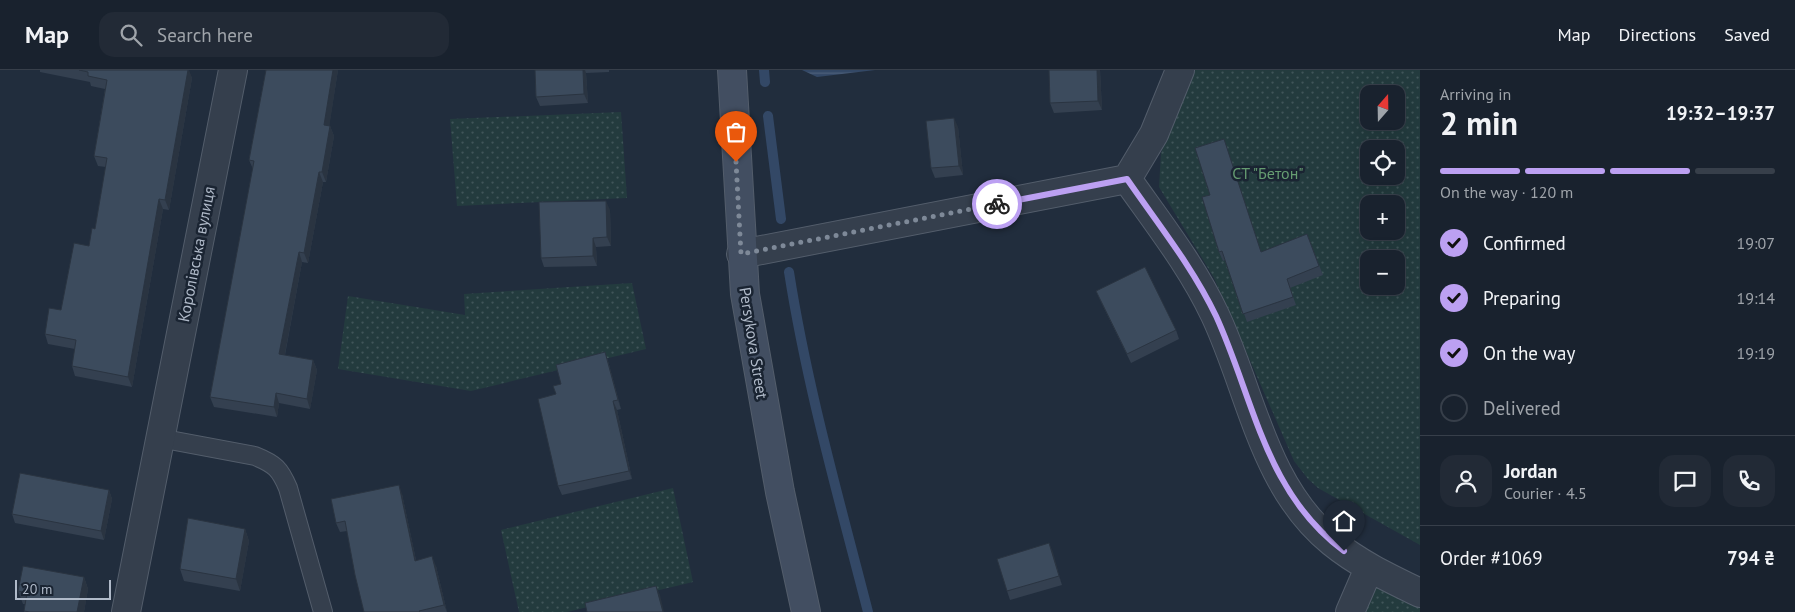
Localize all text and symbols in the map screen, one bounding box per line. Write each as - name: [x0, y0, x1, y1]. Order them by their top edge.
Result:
- search box: [99, 12, 449, 57]
- text: Map: [25, 19, 69, 50]
- icon: search: [117, 21, 145, 49]
- text: Search here: [157, 23, 253, 47]
- text: Map: [1558, 23, 1590, 46]
- text: Directions: [1618, 23, 1696, 46]
- text: Saved: [1724, 23, 1770, 46]
- text: Arriving in: [1440, 84, 1511, 104]
- north arrow: [1360, 85, 1405, 130]
- map controls: [1360, 85, 1405, 295]
- text: 19:32–19:37: [1666, 101, 1775, 125]
- text: 2 min: [1440, 102, 1518, 144]
- pin: [715, 111, 757, 162]
- icon: bag: [722, 118, 750, 146]
- button: locate: [1360, 140, 1405, 185]
- park label: СТ "Бетон": [1232, 163, 1304, 183]
- courier: [972, 179, 1022, 229]
- text: On the way · 120 m: [1440, 182, 1573, 202]
- street label: Королівська вулиця: [173, 185, 219, 323]
- icon: bike: [983, 190, 1011, 218]
- button: +: [1360, 195, 1405, 240]
- icon: check: [1440, 229, 1468, 257]
- text: Confirmed: [1483, 231, 1566, 255]
- text: 19:07: [1737, 233, 1775, 253]
- button: −: [1360, 250, 1405, 295]
- icon: check: [1440, 284, 1468, 312]
- street label: Persykova Street: [735, 286, 773, 401]
- text: Preparing: [1483, 286, 1561, 310]
- text: 19:14: [1737, 288, 1775, 308]
- icon: check: [1440, 339, 1468, 367]
- text: On the way: [1483, 341, 1575, 365]
- text: 19:19: [1737, 343, 1775, 363]
- text: Delivered: [1483, 396, 1561, 420]
- button: person: [1440, 455, 1492, 507]
- button: chat: [1659, 455, 1711, 507]
- button: phone: [1723, 455, 1775, 507]
- text: Jordan: [1504, 459, 1557, 483]
- text: Courier · 4.5: [1504, 483, 1587, 503]
- pin: [1323, 500, 1365, 551]
- icon: home: [1330, 507, 1358, 535]
- text: Order #1069: [1440, 546, 1543, 570]
- text: 794 ₴: [1727, 546, 1775, 570]
- scale bar: [15, 577, 111, 600]
- text: 20 m: [22, 580, 52, 598]

